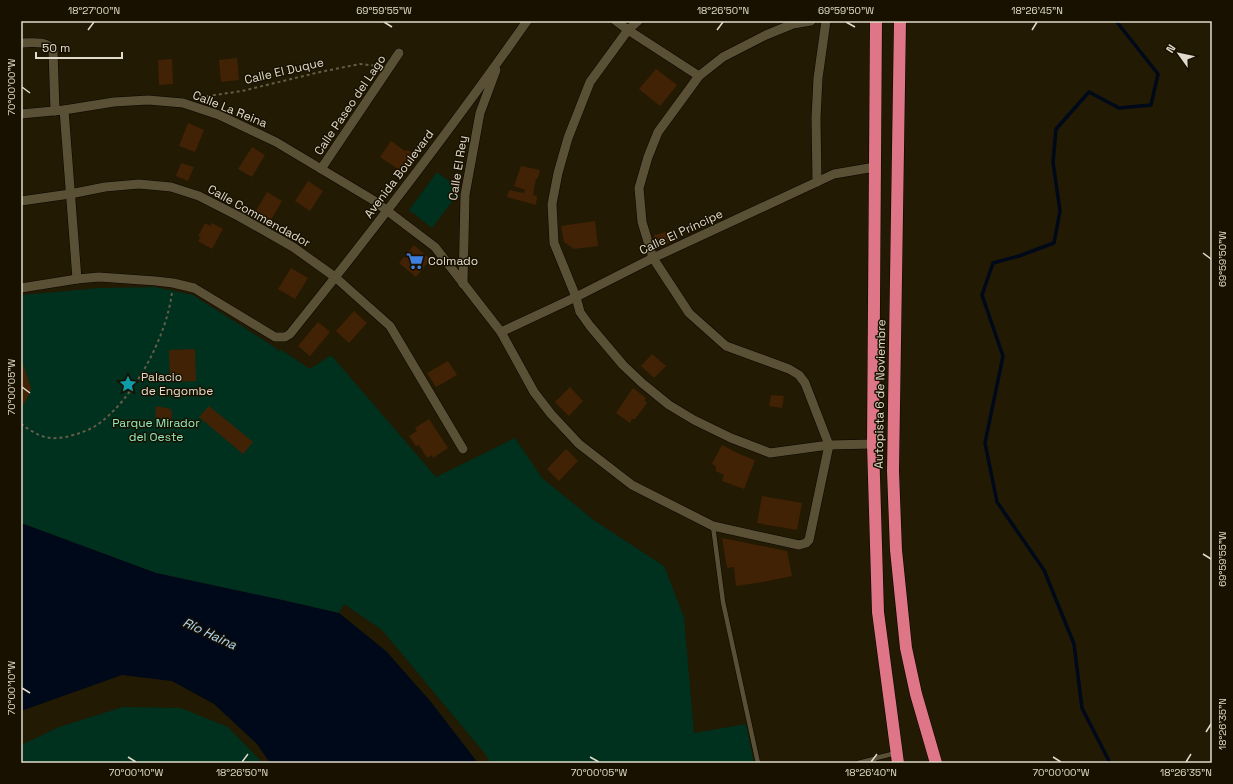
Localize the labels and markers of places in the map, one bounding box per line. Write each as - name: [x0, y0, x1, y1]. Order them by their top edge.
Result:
- supermarket icon: Colmado: [405, 251, 425, 271]
- place label: Colmado: [428, 253, 478, 269]
- place label: Palacio de Engombe: [141, 369, 213, 399]
- place icon: Palacio de Engombe: [118, 374, 138, 394]

